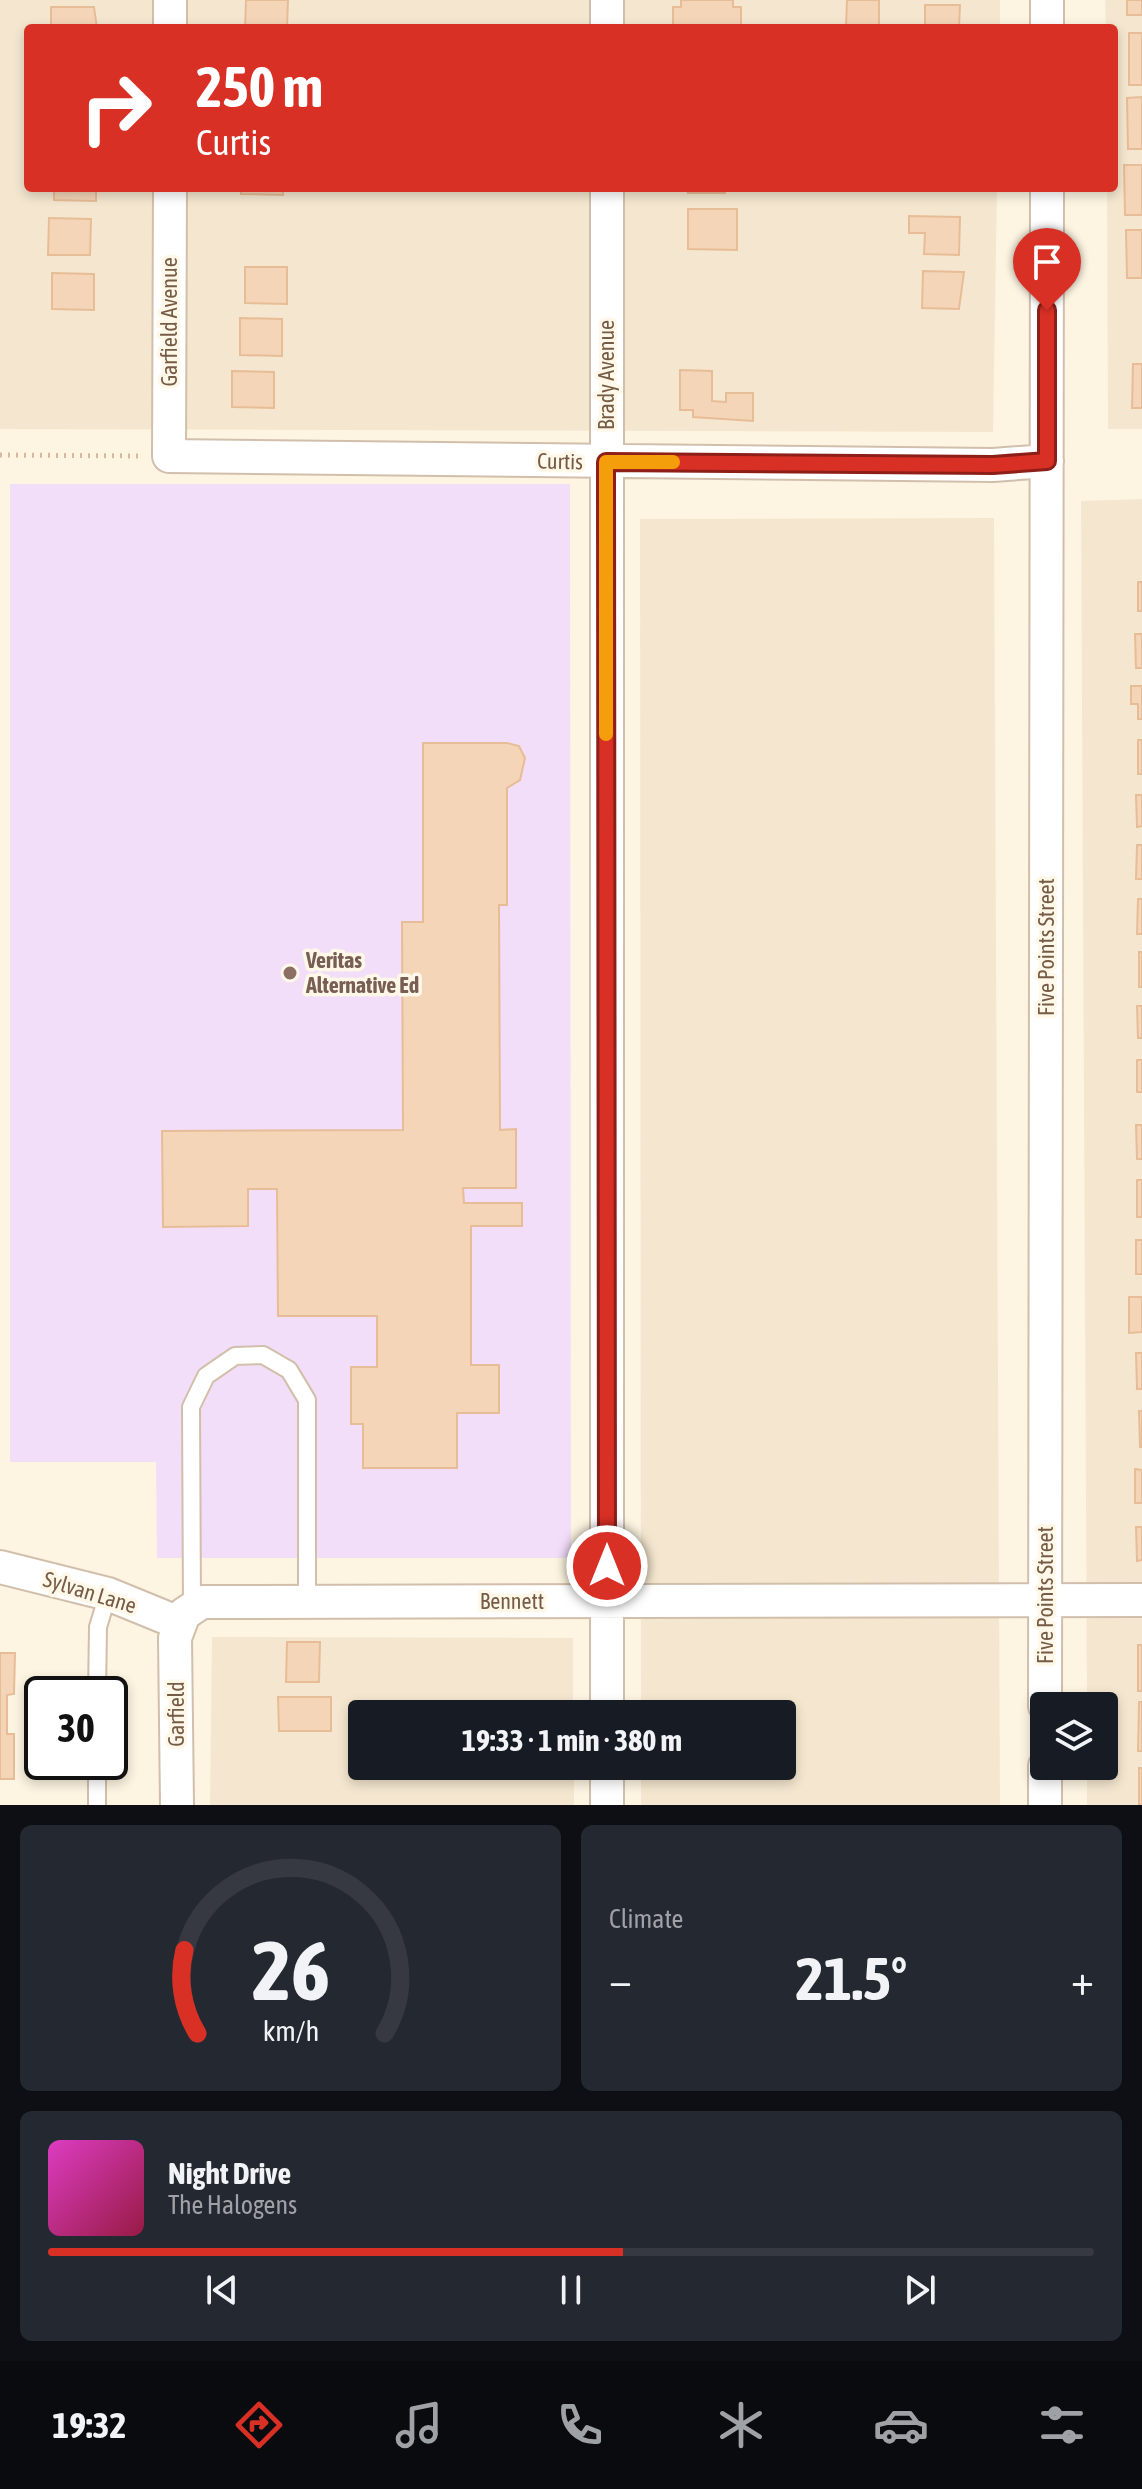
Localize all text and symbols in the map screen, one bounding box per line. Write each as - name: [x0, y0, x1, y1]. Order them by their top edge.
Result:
- text: 250 m: [196, 55, 323, 119]
- icon: right: [64, 56, 168, 160]
- text: Curtis: [196, 121, 271, 163]
- pin: [1013, 228, 1081, 310]
- icon: arrive: [1025, 240, 1069, 284]
- street label: Garfield Avenue: [156, 257, 182, 387]
- street label: Brady Avenue: [593, 320, 619, 430]
- street label: Curtis: [537, 448, 583, 474]
- street label: Five Points Street: [1033, 878, 1059, 1016]
- place label: Veritas Alternative Ed: [305, 947, 419, 998]
- marker: Veritas Alternative Ed: [281, 964, 299, 982]
- position arrow: [565, 1524, 649, 1608]
- street label: Five Points Street: [1032, 1526, 1058, 1664]
- street label: Sylvan Lane: [40, 1566, 140, 1618]
- street label: Bennett: [480, 1588, 544, 1614]
- speed limit sign: 30: [24, 1676, 128, 1780]
- street label: Garfield: [163, 1681, 189, 1747]
- map controls: [1030, 1692, 1118, 1780]
- button: layers: [1030, 1692, 1118, 1780]
- text: 19:33 · 1 min · 380 m: [462, 1723, 682, 1757]
- text: Climate: [609, 1904, 683, 1934]
- text: 26: [251, 1922, 330, 2018]
- text: 21.5°: [796, 1944, 907, 2013]
- text: −: [609, 1954, 632, 2004]
- text: +: [1071, 1954, 1094, 2004]
- text: km/h: [262, 2014, 319, 2047]
- text: Night Drive: [168, 2156, 291, 2190]
- text: The Halogens: [168, 2190, 297, 2220]
- icon: previous: [200, 2268, 244, 2312]
- icon: pause: [549, 2268, 593, 2312]
- icon: next: [898, 2268, 942, 2312]
- icon: directions: [231, 2397, 287, 2453]
- icon: music: [391, 2397, 447, 2453]
- icon: phone: [552, 2397, 608, 2453]
- icon: climate: [713, 2397, 769, 2453]
- icon: car: [873, 2397, 929, 2453]
- icon: filters: [1034, 2397, 1090, 2453]
- text: 19:32: [52, 2404, 126, 2446]

